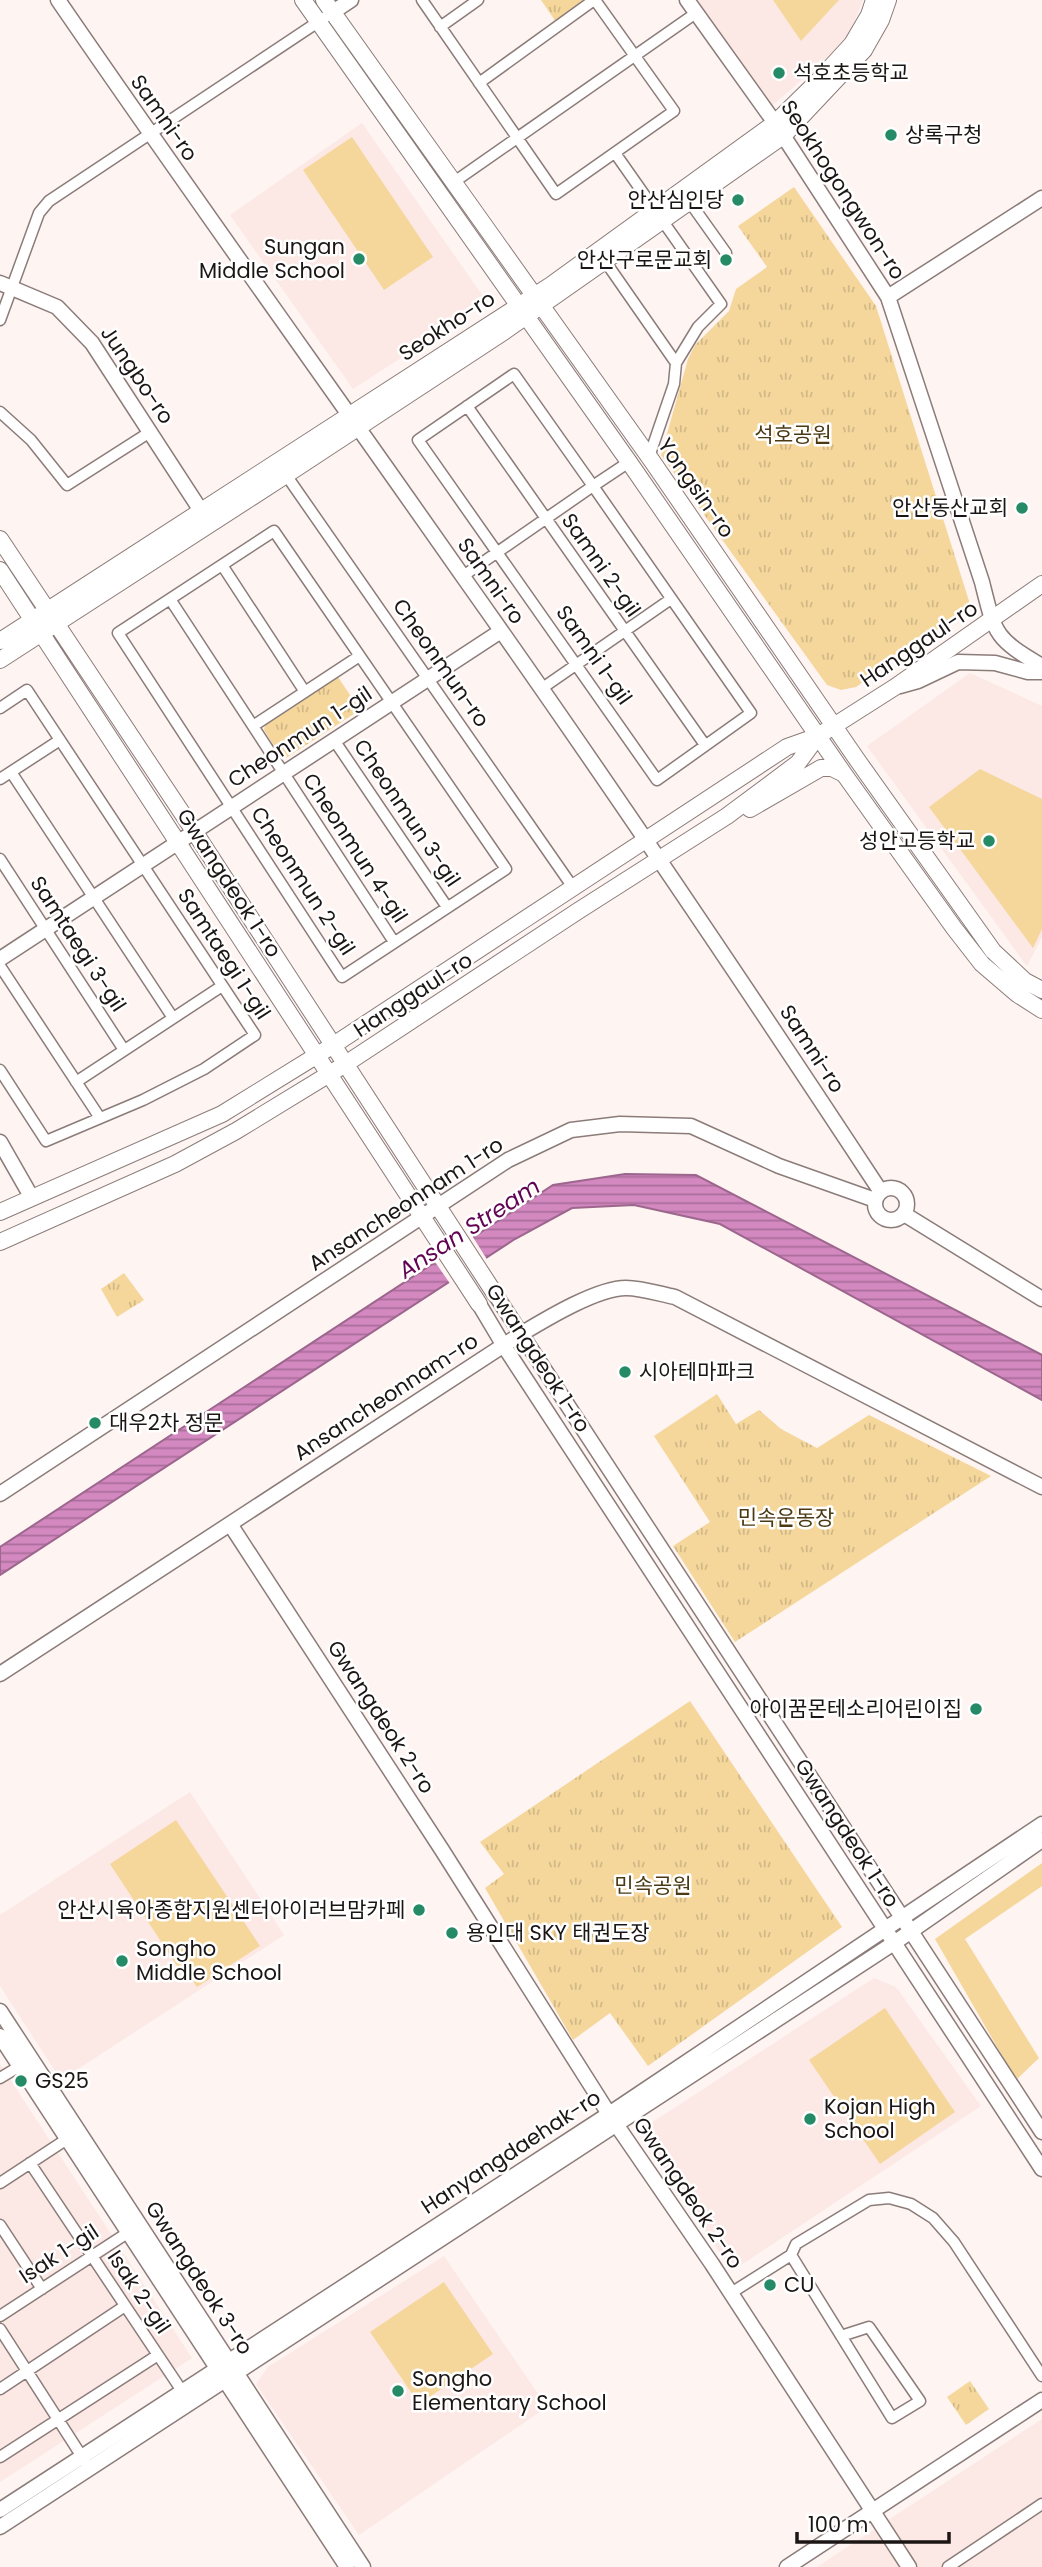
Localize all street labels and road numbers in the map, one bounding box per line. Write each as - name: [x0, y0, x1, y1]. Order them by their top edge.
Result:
- street label: Samni-ro: [124, 69, 205, 167]
- street label: Seokhogongwon-ro: [774, 94, 912, 285]
- street label: Seokho-ro: [393, 284, 500, 368]
- street label: Jungbo-ro: [94, 320, 181, 430]
- street label: Yongsin-ro: [651, 432, 741, 543]
- street label: Samni 2-gil: [555, 507, 648, 622]
- street label: Samni-ro: [451, 532, 532, 630]
- street label: Cheonmun-ro: [386, 593, 497, 733]
- street label: Hanggaul-ro: [854, 593, 983, 694]
- street label: Samni 1-gil: [549, 599, 639, 710]
- street label: Cheonmun 1-gil: [222, 679, 377, 794]
- street label: Cheonmun 3-gil: [347, 733, 468, 892]
- street label: Cheonmun 4-gil: [296, 767, 415, 928]
- street label: Cheonmun 2-gil: [244, 801, 362, 961]
- street label: Gwangdeok 1-ro: [170, 803, 288, 963]
- street label: Samtaegi 3-gil: [24, 870, 133, 1017]
- street label: Samtaegi 1-gil: [171, 883, 278, 1025]
- street label: Hanggaul-ro: [348, 945, 478, 1044]
- street label: Samni-ro: [773, 999, 852, 1098]
- street label: Ansancheonnam 1-ro: [303, 1130, 509, 1277]
- street label: Gwangdeok 1-ro: [479, 1278, 597, 1438]
- street label: Ansancheonnam-ro: [288, 1326, 484, 1467]
- street label: Gwangdeok 2-ro: [321, 1634, 442, 1799]
- street label: Gwangdeok 1-ro: [788, 1753, 906, 1913]
- street label: Hanyangdaehak-ro: [415, 2083, 606, 2221]
- street label: Gwangdeok 2-ro: [627, 2111, 750, 2274]
- street label: Gwangdeok 3-ro: [139, 2195, 260, 2360]
- street label: Isak 1-gil: [13, 2217, 104, 2290]
- street label: Isak 2-gil: [101, 2244, 178, 2339]

